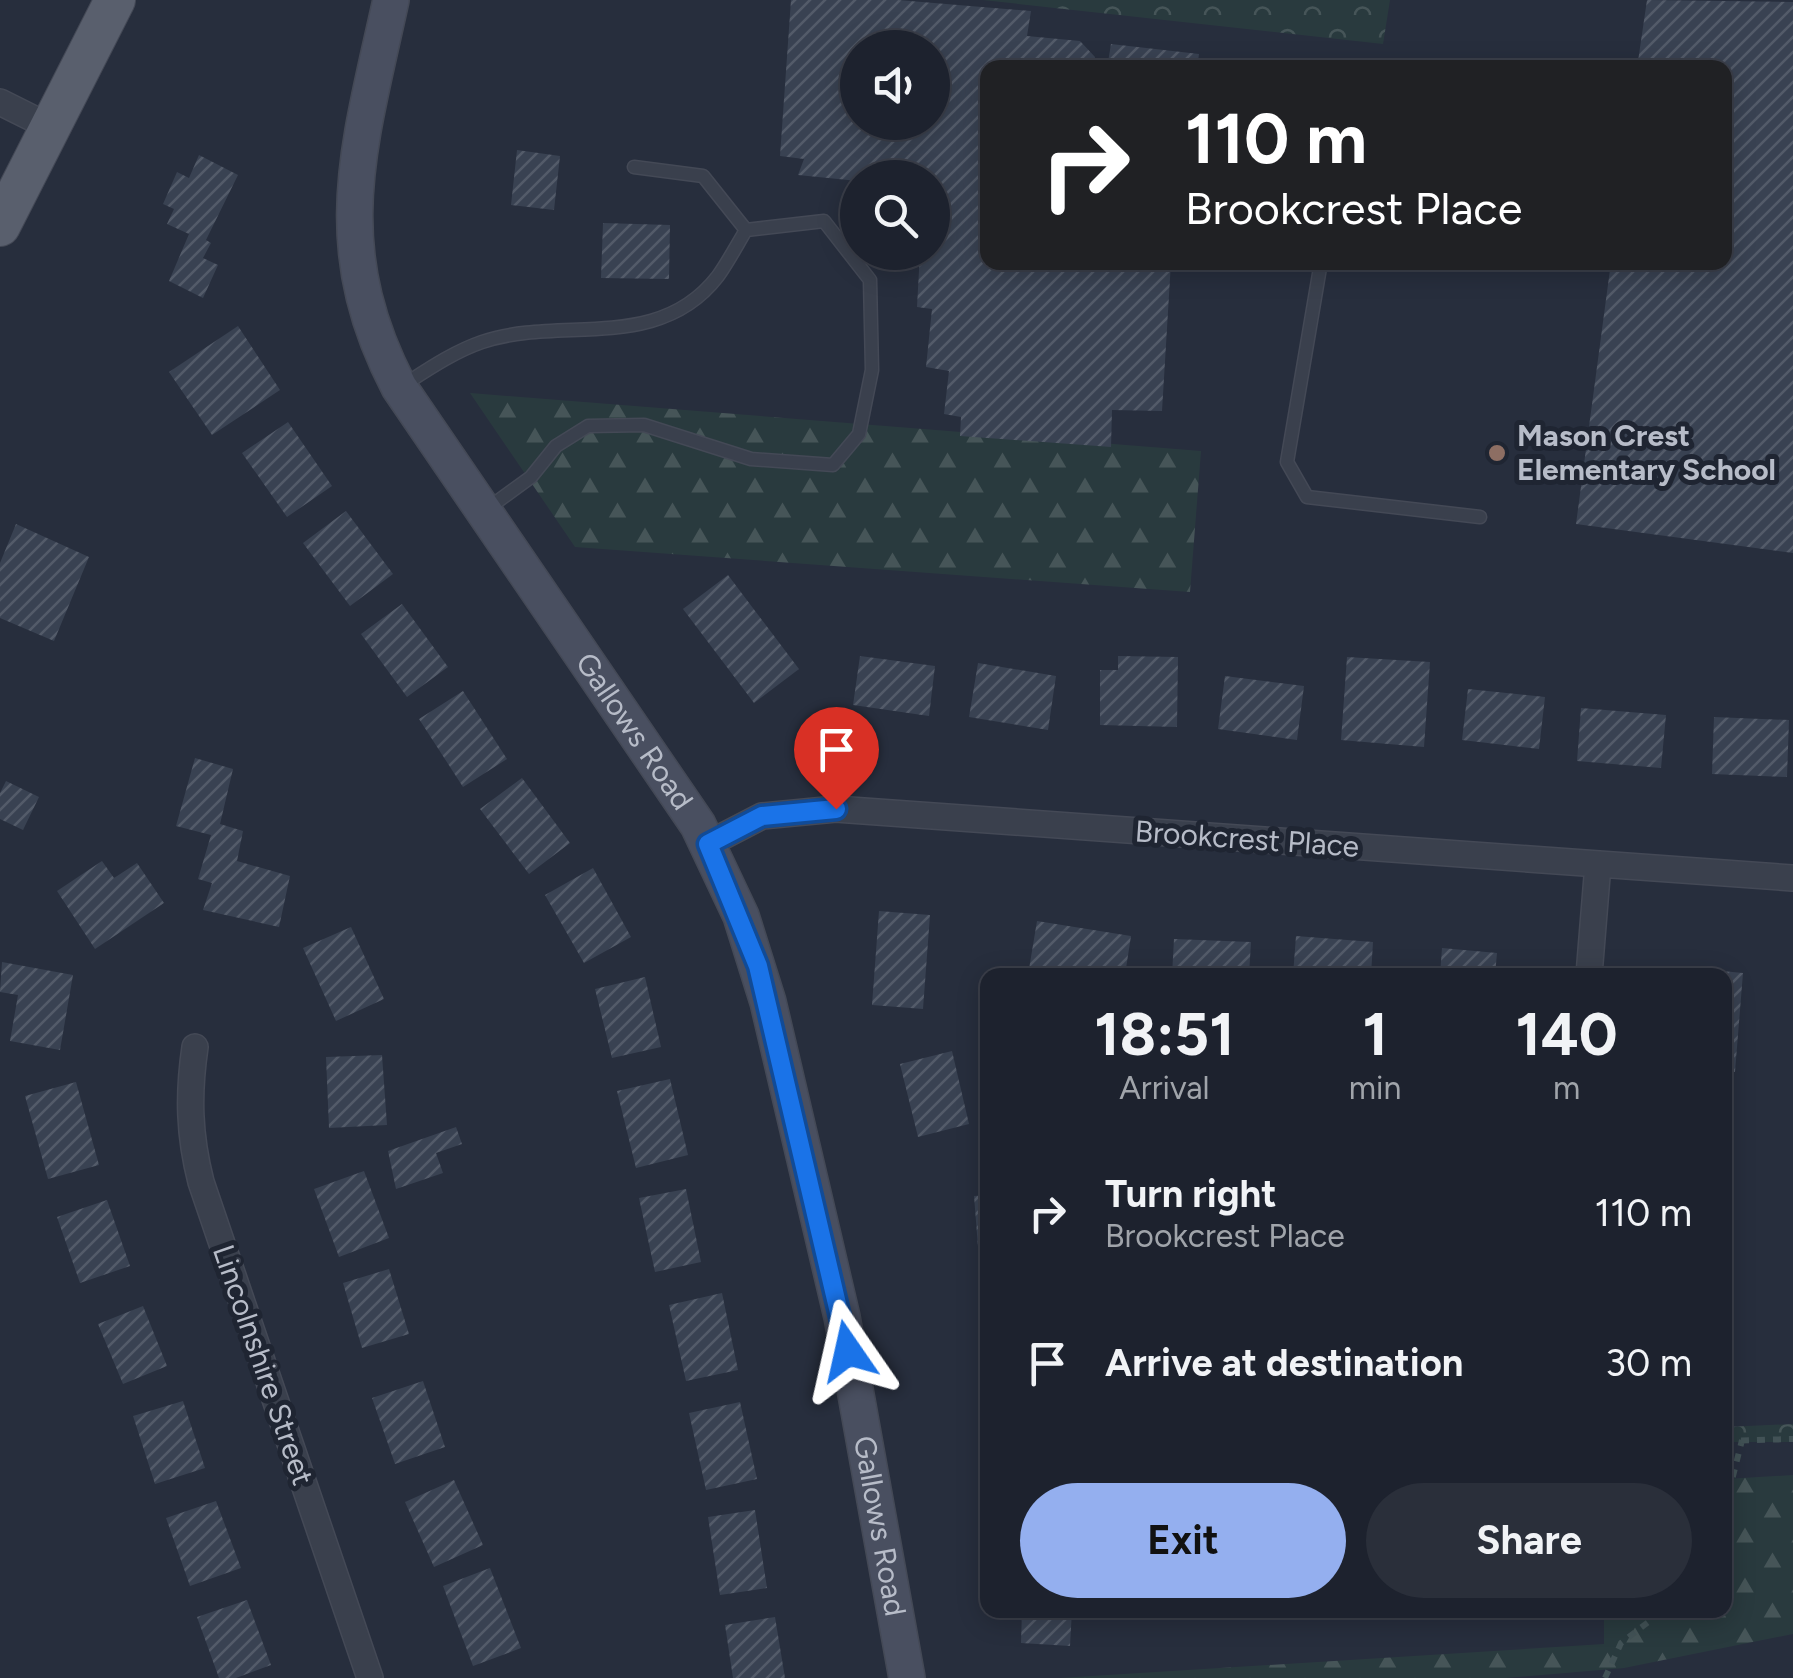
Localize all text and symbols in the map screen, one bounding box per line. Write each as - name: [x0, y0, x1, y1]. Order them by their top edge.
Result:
- map controls: [840, 30, 950, 270]
- button: sound: [840, 30, 950, 140]
- text: 110 m: [1185, 96, 1367, 181]
- icon: right: [1020, 100, 1150, 230]
- button: search: [840, 160, 950, 270]
- text: Brookcrest Place: [1185, 181, 1522, 235]
- place label: Mason Crest Elementary School: [1517, 417, 1776, 488]
- marker: Mason Crest Elementary School: [1486, 442, 1508, 464]
- street label: Gallows Road: [568, 645, 701, 817]
- pin: [794, 707, 879, 810]
- icon: arrive: [809, 722, 864, 777]
- street label: Brookcrest Place: [1134, 812, 1360, 865]
- text: 18:51: [1094, 998, 1235, 1070]
- text: 1: [1362, 998, 1388, 1070]
- text: 140: [1516, 998, 1618, 1070]
- text: Arrival: [1119, 1069, 1210, 1107]
- text: min: [1349, 1069, 1401, 1107]
- text: m: [1553, 1069, 1580, 1107]
- text: Turn right: [1105, 1171, 1277, 1217]
- icon: right: [1020, 1186, 1075, 1241]
- text: 110 m: [1595, 1190, 1692, 1236]
- text: Brookcrest Place: [1105, 1217, 1345, 1255]
- street label: Lincolnshire Street: [205, 1240, 322, 1490]
- position arrow: [796, 1299, 900, 1403]
- icon: arrive: [1020, 1336, 1075, 1391]
- text: Arrive at destination: [1105, 1340, 1463, 1386]
- text: 30 m: [1605, 1340, 1692, 1386]
- street label: Gallows Road: [846, 1433, 914, 1619]
- button: Exit: [1020, 1483, 1346, 1598]
- button: Share: [1366, 1483, 1692, 1598]

